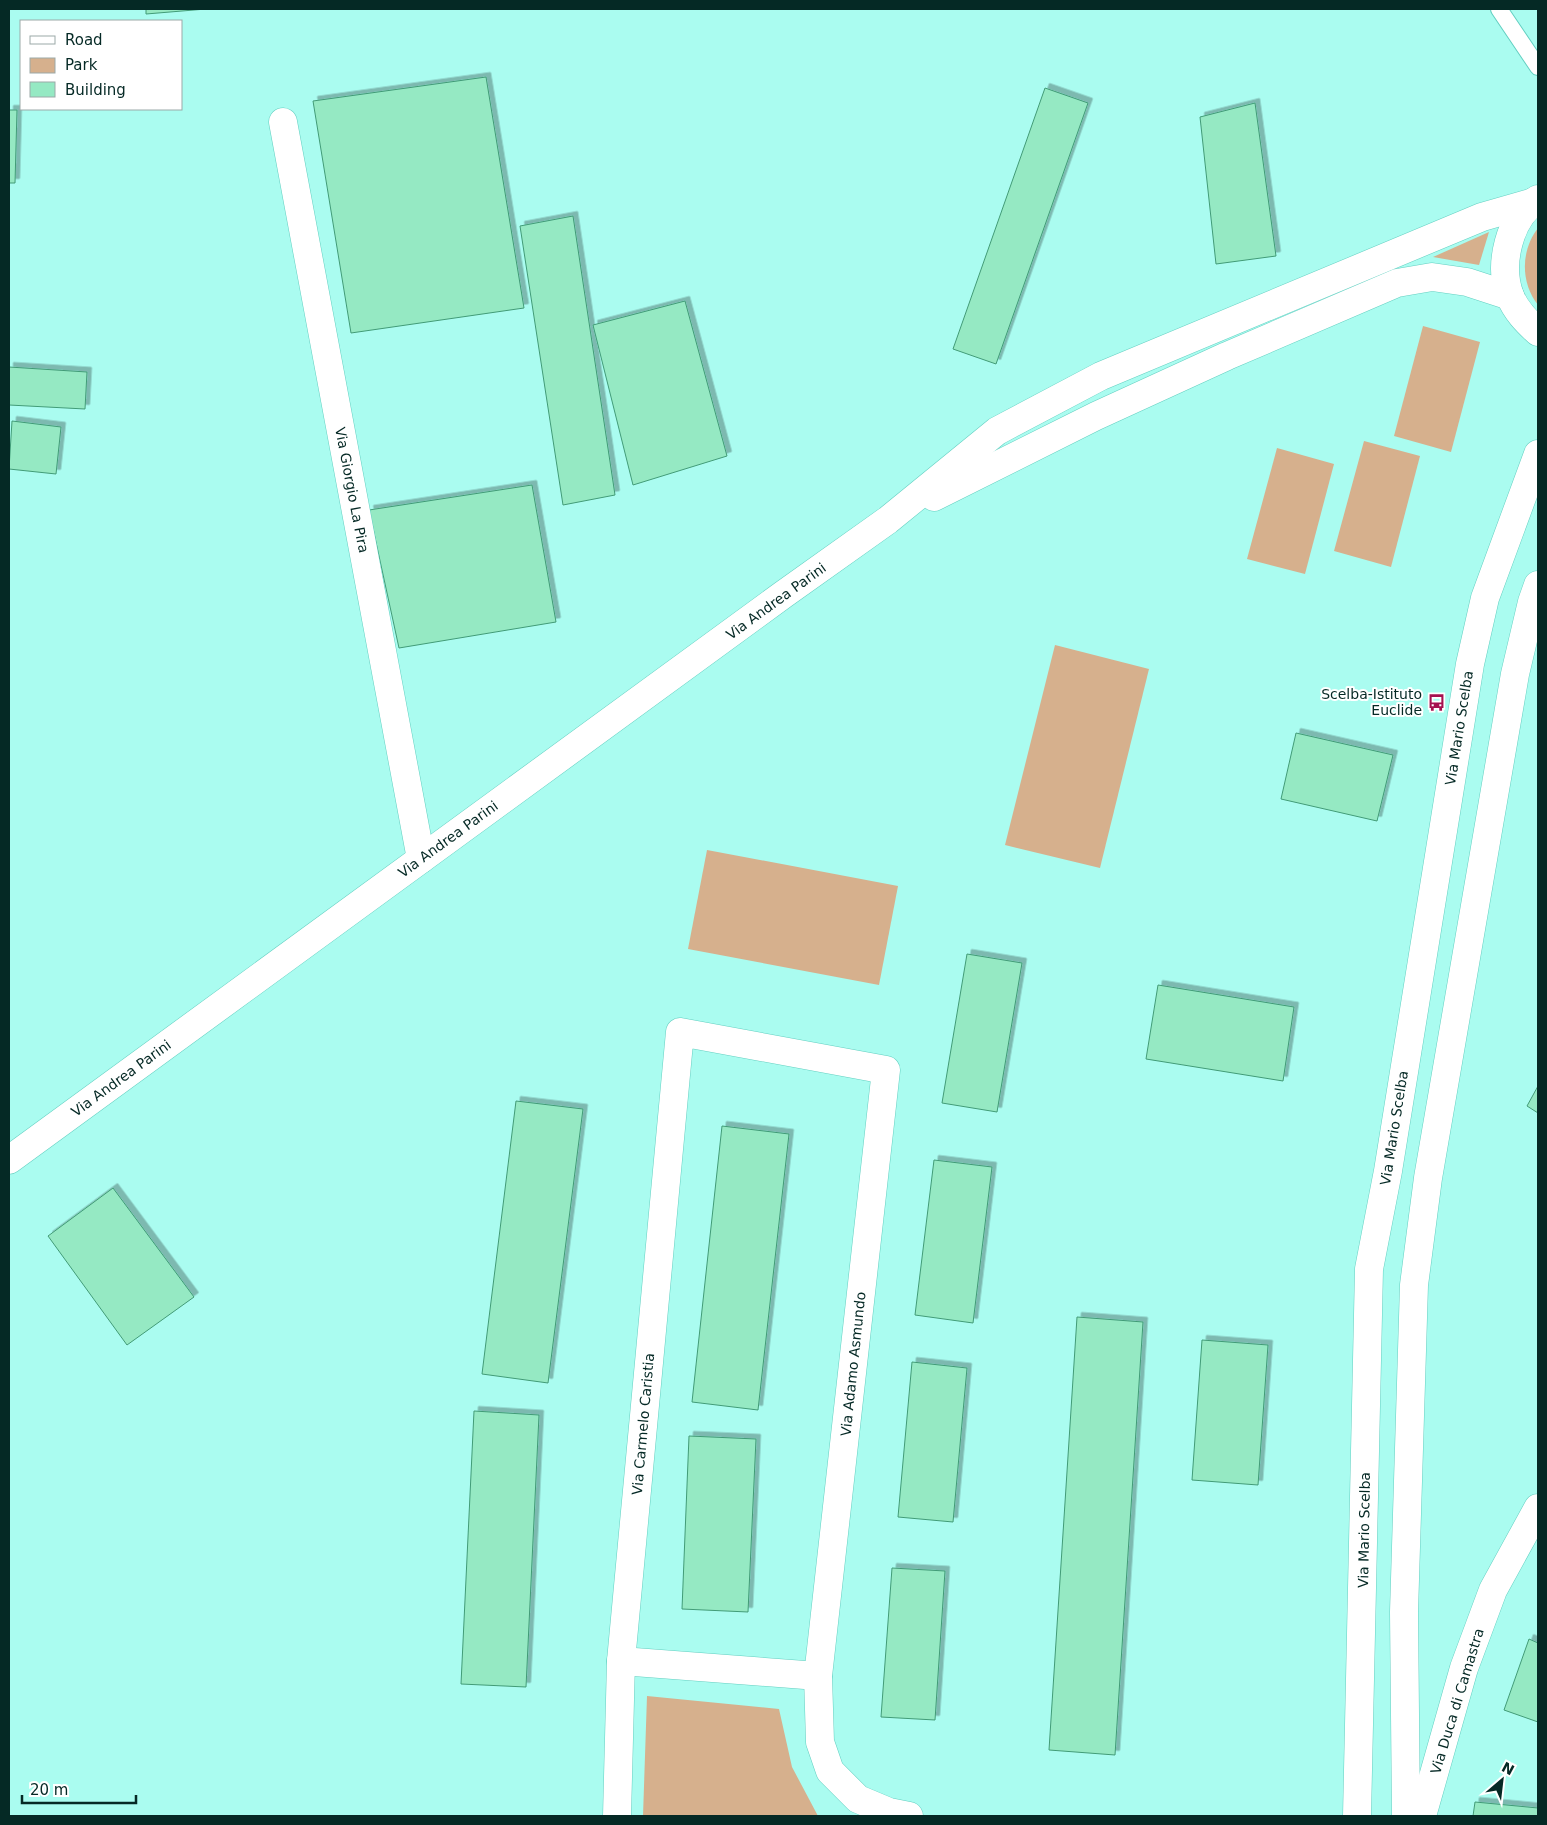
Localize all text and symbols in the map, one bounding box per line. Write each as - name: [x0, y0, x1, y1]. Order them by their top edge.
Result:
- legend: [20, 20, 182, 110]
- text: Road: [65, 31, 103, 49]
- text: Park: [65, 56, 98, 74]
- text: Building: [65, 81, 126, 99]
- street label: Via Giorgio La Pira: [332, 426, 372, 554]
- street label: Via Andrea Parini: [723, 559, 829, 643]
- street label: Via Mario Scelba: [1442, 669, 1476, 787]
- place label: Scelba-Istituto Euclide: [1321, 686, 1422, 718]
- bus stop icon: Scelba-Istituto Euclide: [1426, 692, 1446, 712]
- street label: Via Andrea Parini: [395, 797, 501, 881]
- street label: Via Andrea Parini: [68, 1036, 174, 1120]
- street label: Via Mario Scelba: [1377, 1069, 1411, 1187]
- street label: Via Adamo Asmundo: [837, 1291, 869, 1437]
- street label: Via Carmelo Caristia: [629, 1352, 657, 1496]
- street label: Via Mario Scelba: [1355, 1472, 1373, 1588]
- street label: Via Duca di Camastra: [1427, 1626, 1487, 1776]
- north arrow: [1477, 1755, 1527, 1805]
- text: N: [1499, 1759, 1517, 1778]
- scale bar: [22, 1772, 136, 1804]
- text: 20 m: [30, 1781, 68, 1799]

